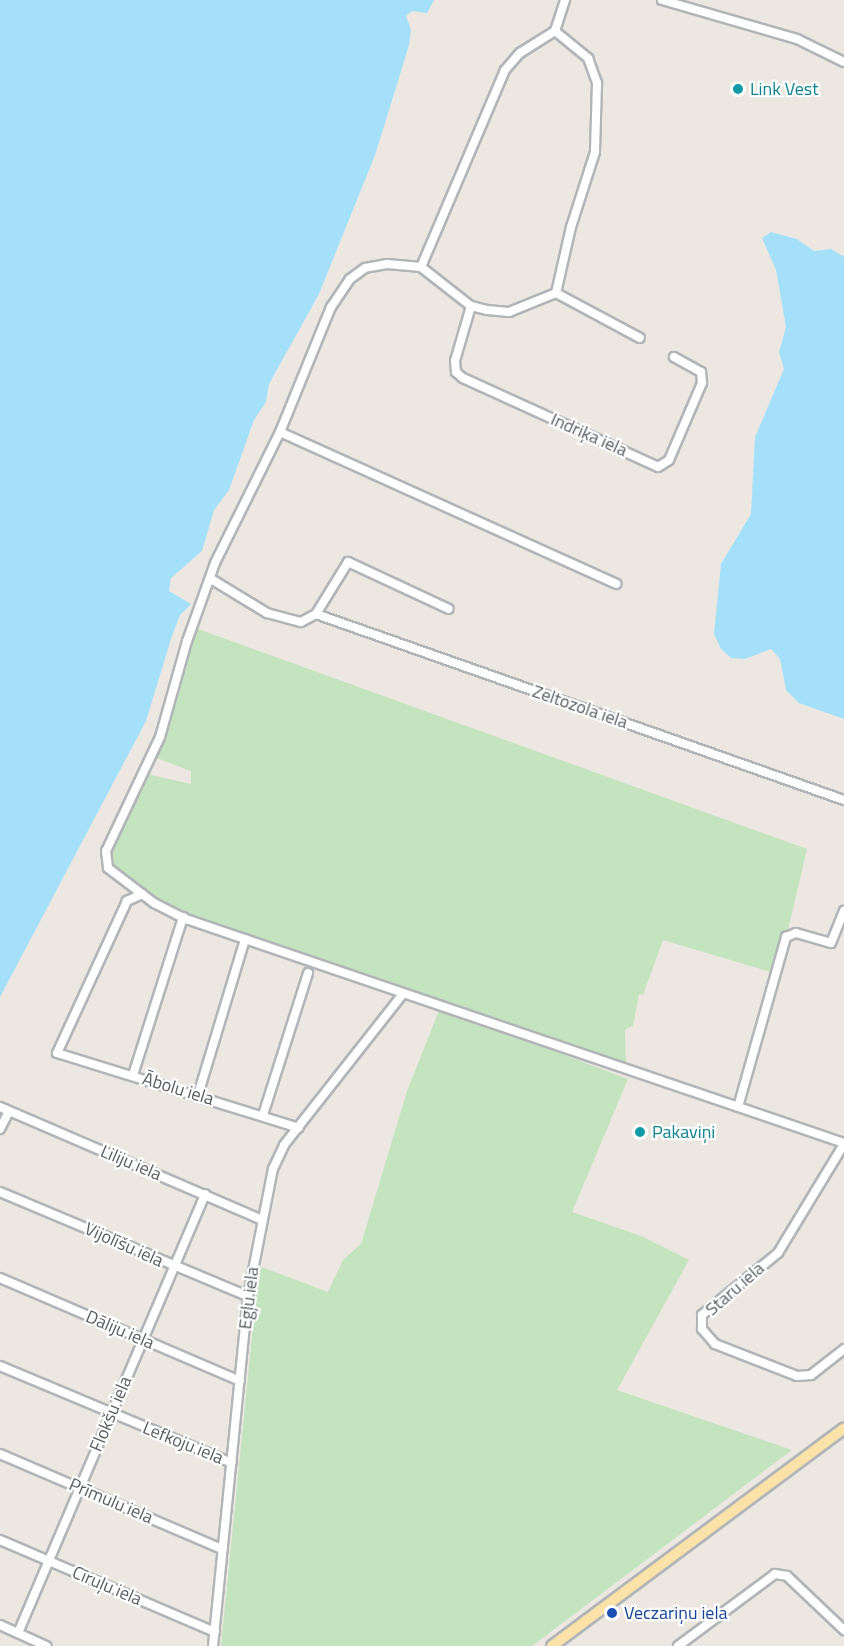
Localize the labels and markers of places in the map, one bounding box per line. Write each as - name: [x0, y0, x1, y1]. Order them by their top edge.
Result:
- place label: Link Vest: [750, 78, 818, 100]
- marker: Link Vest: [731, 82, 745, 96]
- place label: Pakaviņi: [652, 1121, 715, 1143]
- marker: Pakaviņi: [633, 1125, 647, 1139]
- place label: Veczariņu iela: [624, 1602, 728, 1624]
- marker: Veczariņu iela: [605, 1606, 619, 1620]

